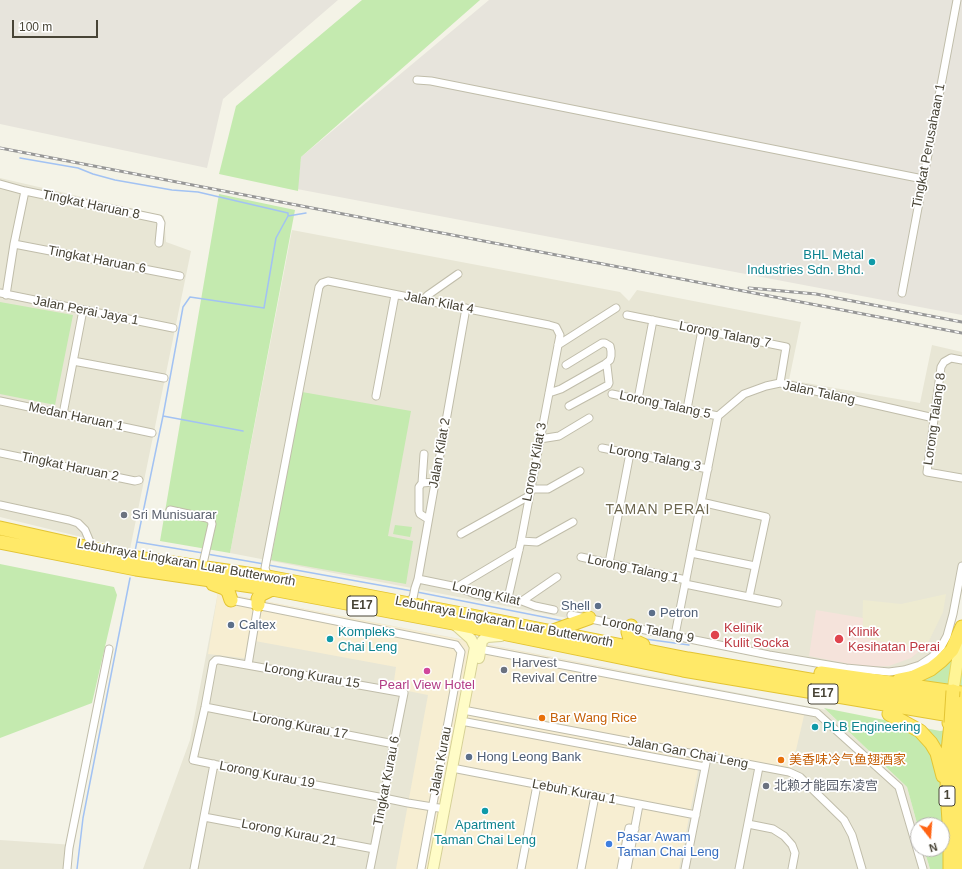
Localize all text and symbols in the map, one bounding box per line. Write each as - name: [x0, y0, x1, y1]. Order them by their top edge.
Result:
- scale bar: [14, 12, 100, 38]
- text: 100 m: [19, 20, 52, 34]
- street label: Tingkat Perusahaan 1: [909, 82, 949, 210]
- street label: Tingkat Haruan 8: [41, 187, 141, 223]
- street label: Tingkat Haruan 6: [47, 243, 147, 277]
- place label: BHL Metal Industries Sdn. Bhd.: [747, 247, 864, 278]
- marker: BHL Metal Industries Sdn. Bhd.: [867, 257, 877, 267]
- street label: Jalan Kilat 4: [403, 289, 475, 317]
- street label: Jalan Perai Jaya 1: [32, 293, 140, 329]
- street label: Lorong Talang 7: [678, 318, 772, 352]
- street label: Lorong Talang 8: [921, 372, 949, 466]
- street label: Jalan Talang: [782, 378, 856, 408]
- street label: Lorong Talang 5: [618, 388, 712, 422]
- street label: Medan Haruan 1: [27, 399, 125, 435]
- street label: Jalan Kilat 2: [426, 417, 454, 489]
- street label: Lorong Kilat 3: [520, 421, 550, 503]
- street label: Lorong Talang 3: [608, 441, 702, 475]
- street label: Tingkat Haruan 2: [20, 449, 120, 485]
- district label: TAMAN PERAI: [606, 502, 710, 518]
- place label: Sri Munisuarar: [132, 507, 217, 523]
- marker: Sri Munisuarar: [119, 510, 129, 520]
- street label: Lebuhraya Lingkaran Luar Butterworth: [75, 536, 297, 590]
- street label: Lorong Talang 1: [586, 552, 680, 586]
- street label: Lorong Kilat: [450, 579, 522, 609]
- street label: Lebuhraya Lingkaran Luar Butterworth: [394, 593, 614, 651]
- road number: E17: [347, 596, 377, 616]
- place label: Shell: [561, 598, 590, 614]
- marker: Shell: [593, 601, 603, 611]
- place label: Petron: [660, 605, 698, 621]
- marker: Petron: [647, 608, 657, 618]
- street label: Lorong Talang 9: [601, 613, 695, 647]
- place label: Caltex: [239, 617, 276, 633]
- marker: Caltex: [226, 620, 236, 630]
- place label: Kelinik Kulit Socka: [724, 620, 789, 651]
- place label: Kompleks Chai Leng: [338, 624, 397, 655]
- place label: Klinik Kesihatan Perai: [848, 624, 940, 655]
- marker: Kelinik Kulit Socka: [709, 629, 721, 641]
- marker: Klinik Kesihatan Perai: [833, 633, 845, 645]
- marker: Kompleks Chai Leng: [325, 634, 335, 644]
- place label: Harvest Revival Centre: [512, 655, 597, 686]
- street label: Lorong Kurau 15: [263, 660, 361, 692]
- marker: Harvest Revival Centre: [499, 665, 509, 675]
- marker: Pearl View Hotel: [422, 666, 432, 676]
- place label: Pearl View Hotel: [379, 677, 475, 693]
- road number: E17: [808, 684, 838, 704]
- street label: Lorong Kurau 17: [251, 709, 349, 743]
- place label: Bar Wang Rice: [550, 710, 637, 726]
- marker: Bar Wang Rice: [537, 713, 547, 723]
- place label: PLB Engineering: [823, 719, 921, 735]
- marker: PLB Engineering: [810, 722, 820, 732]
- street label: Jalan Kurau: [427, 725, 455, 797]
- street label: Jalan Gan Chai Leng: [627, 734, 749, 772]
- street label: Tingkat Kurau 6: [371, 735, 403, 827]
- place label: Hong Leong Bank: [477, 749, 581, 765]
- marker: Hong Leong Bank: [464, 752, 474, 762]
- place label: 美香味冷气鱼翅酒家: [789, 752, 906, 768]
- marker: 美香味冷气鱼翅酒家: [776, 755, 786, 765]
- street label: Lorong Kurau 19: [218, 758, 316, 792]
- street label: Lebuh Kurau 1: [531, 776, 617, 808]
- place label: 北赖才能园东凌宫: [774, 778, 878, 794]
- marker: 北赖才能园东凌宫: [761, 781, 771, 791]
- road number: 1: [939, 786, 955, 806]
- marker: Apartment Taman Chai Leng: [480, 806, 490, 816]
- street label: Lorong Kurau 21: [240, 816, 338, 850]
- place label: Apartment Taman Chai Leng: [434, 817, 536, 848]
- north arrow: [910, 817, 950, 857]
- place label: Pasar Awam Taman Chai Leng: [617, 829, 719, 860]
- marker: Pasar Awam Taman Chai Leng: [604, 839, 614, 849]
- text: N: [928, 841, 939, 854]

